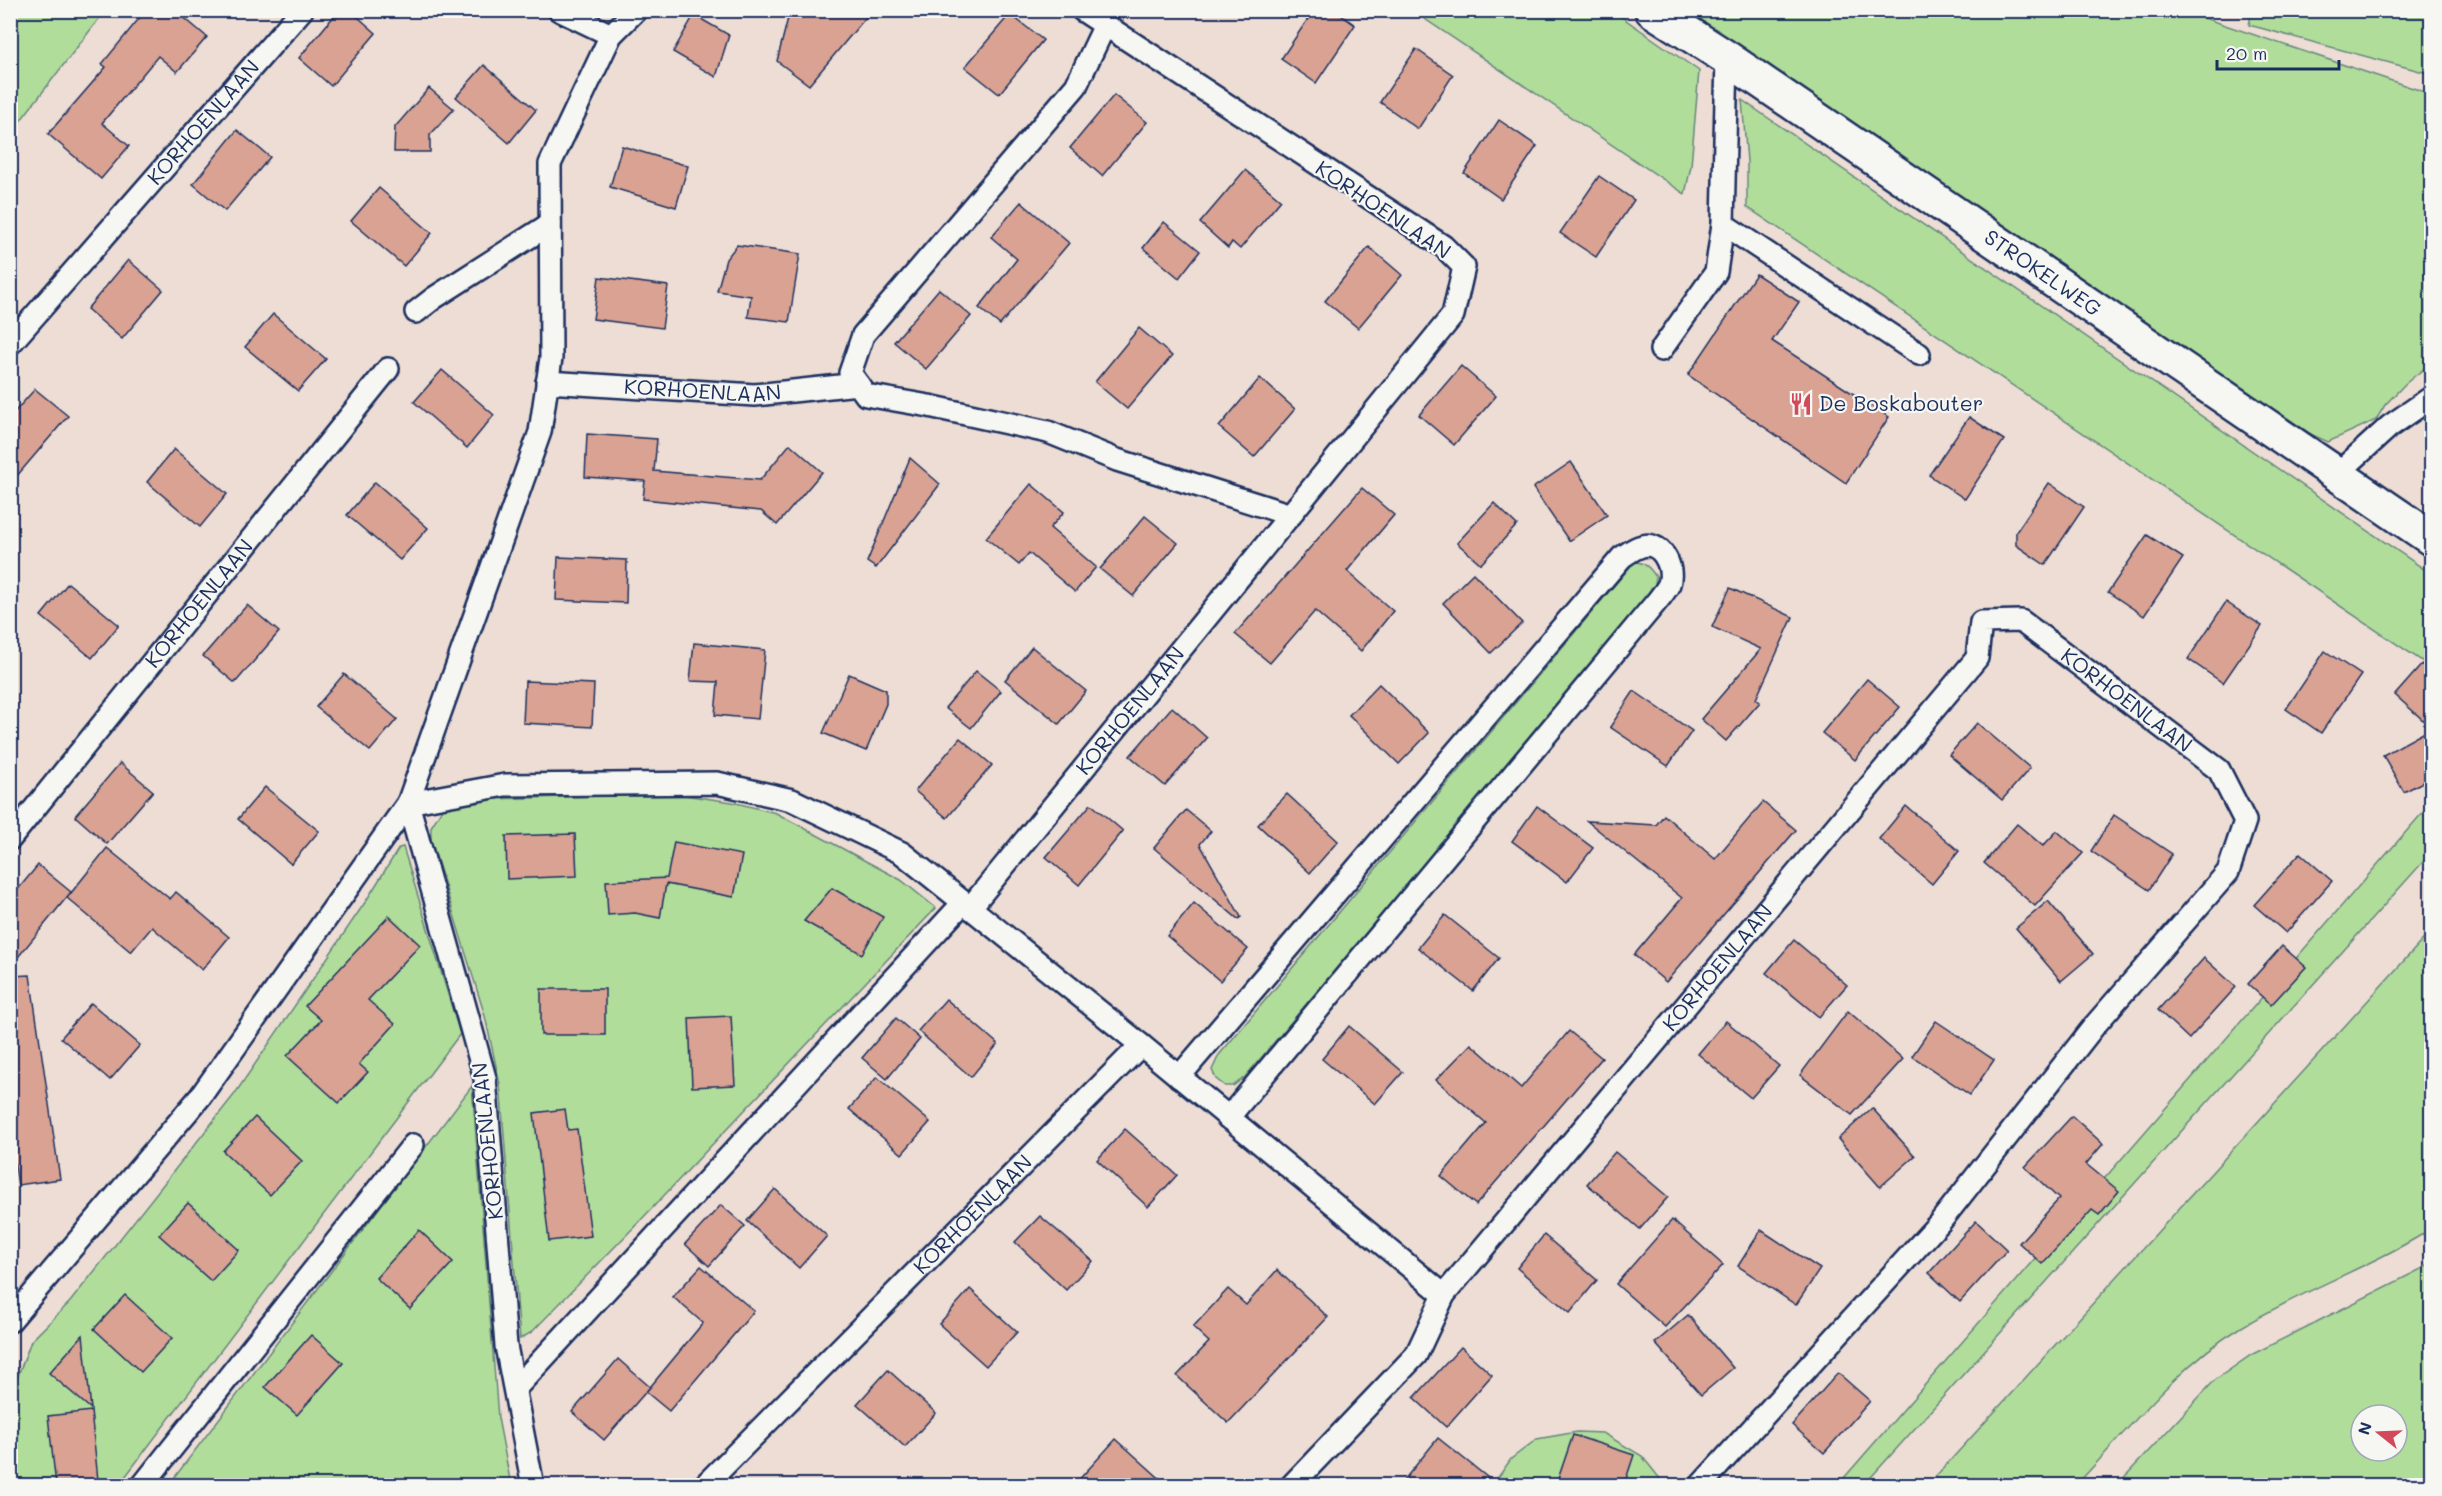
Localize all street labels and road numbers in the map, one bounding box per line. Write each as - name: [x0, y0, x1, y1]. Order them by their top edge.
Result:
- street label: KORHOENLAAN: [140, 53, 264, 190]
- street label: KORHOENLAAN: [1311, 154, 1457, 264]
- street label: STROKELWEG: [1980, 223, 2107, 321]
- street label: KORHOENLAAN: [623, 372, 783, 407]
- street label: KORHOENLAAN: [138, 533, 258, 673]
- street label: KORHOENLAAN: [1069, 640, 1189, 780]
- street label: KORHOENLAAN: [2056, 641, 2198, 757]
- street label: KORHOENLAAN: [1656, 898, 1778, 1036]
- street label: KORHOENLAAN: [465, 1061, 508, 1221]
- street label: KORHOENLAAN: [907, 1148, 1037, 1279]

